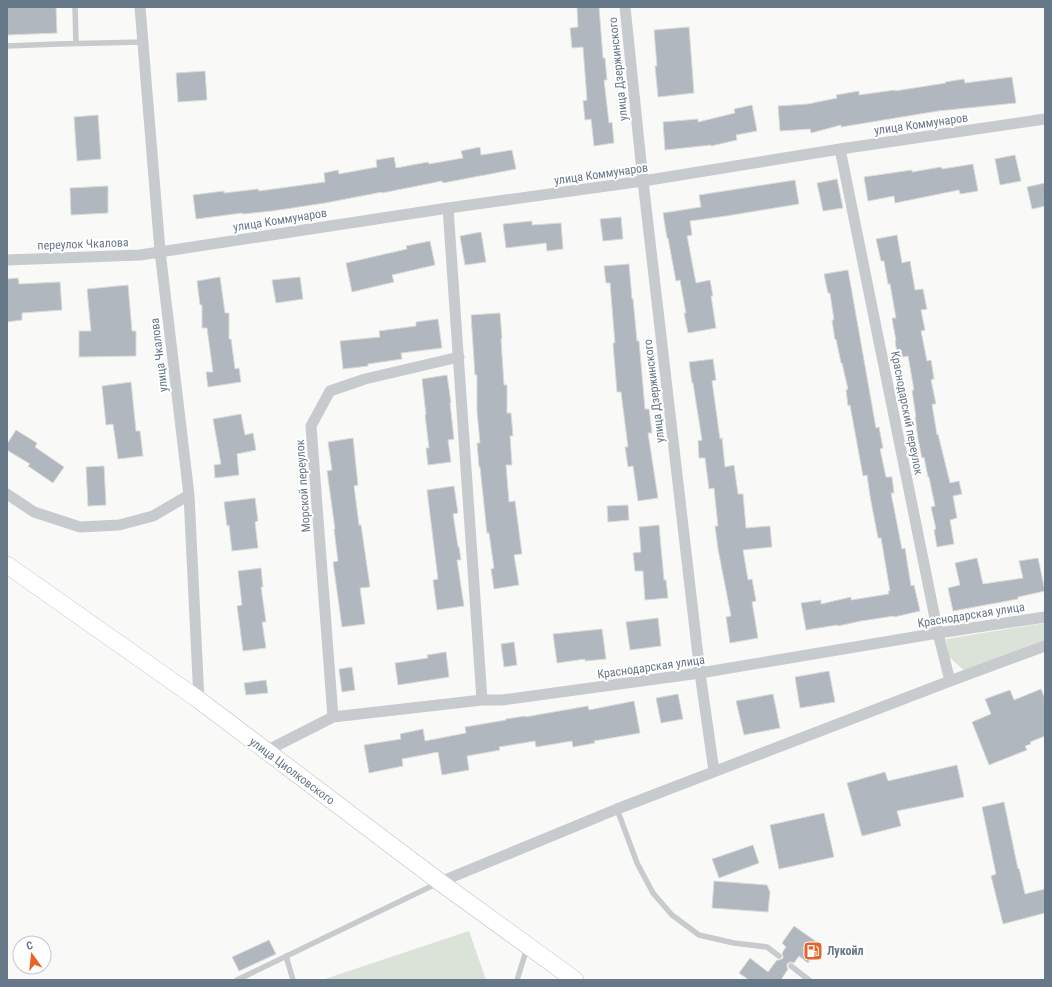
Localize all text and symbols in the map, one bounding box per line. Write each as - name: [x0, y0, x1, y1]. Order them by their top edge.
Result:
- street label: улица Дзержинского: [606, 16, 630, 122]
- street label: улица Коммунаров: [873, 110, 969, 138]
- street label: улица Коммунаров: [553, 160, 649, 188]
- street label: улица Коммунаров: [232, 206, 328, 234]
- street label: переулок Чкалова: [37, 235, 129, 253]
- street label: улица Чкалова: [147, 317, 170, 393]
- street label: улица Дзержинского: [641, 338, 667, 444]
- street label: Краснодарский переулок: [888, 350, 926, 476]
- street label: Морской переулок: [293, 439, 313, 533]
- street label: Краснодарская улица: [916, 600, 1026, 630]
- street label: Краснодарская улица: [596, 653, 706, 681]
- street label: улица Циолковского: [247, 734, 337, 808]
- north arrow: [12, 935, 52, 975]
- text: С: [25, 939, 34, 953]
- fuel station icon: Лукойл: [802, 940, 824, 962]
- place label: Лукойл: [827, 944, 863, 958]

